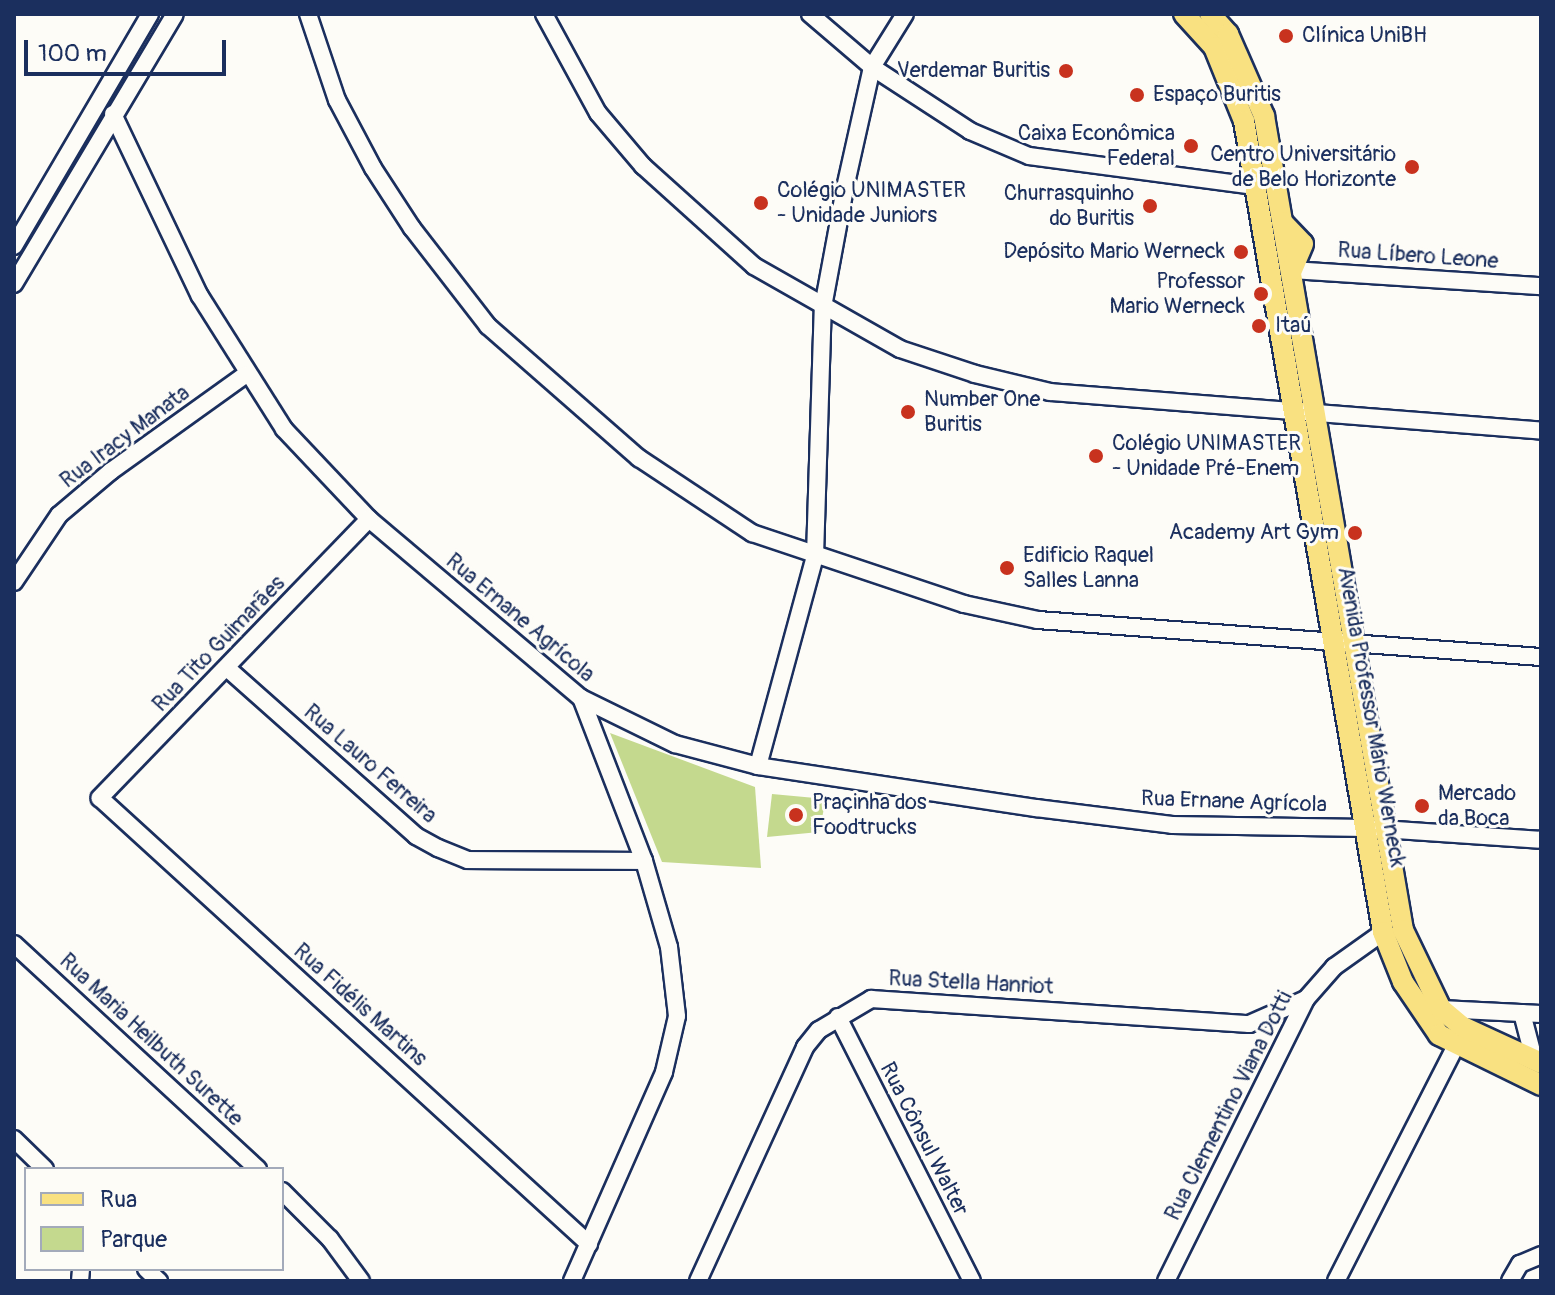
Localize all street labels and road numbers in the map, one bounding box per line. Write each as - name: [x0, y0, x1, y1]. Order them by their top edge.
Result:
- street label: Rua Líbero Leone: [1337, 237, 1499, 275]
- street label: Rua Iracy Manata: [55, 380, 195, 494]
- street label: Rua Ernane Agrícola: [440, 548, 600, 688]
- street label: Avenida Professor Mário Werneck: [1332, 565, 1410, 869]
- street label: Rua Tito Guimarães: [147, 570, 291, 718]
- street label: Rua Lauro Ferreira: [298, 699, 442, 829]
- street label: Rua Ernane Agrícola: [1141, 786, 1327, 818]
- street label: Rua Fidélis Martins: [288, 938, 432, 1072]
- street label: Rua Maria Heilbuth Surette: [54, 948, 248, 1132]
- street label: Rua Stella Hanriot: [888, 965, 1054, 1001]
- street label: Rua Clementino Viana Dotti: [1160, 987, 1298, 1225]
- street label: Rua Cônsul Walter: [874, 1058, 974, 1220]

